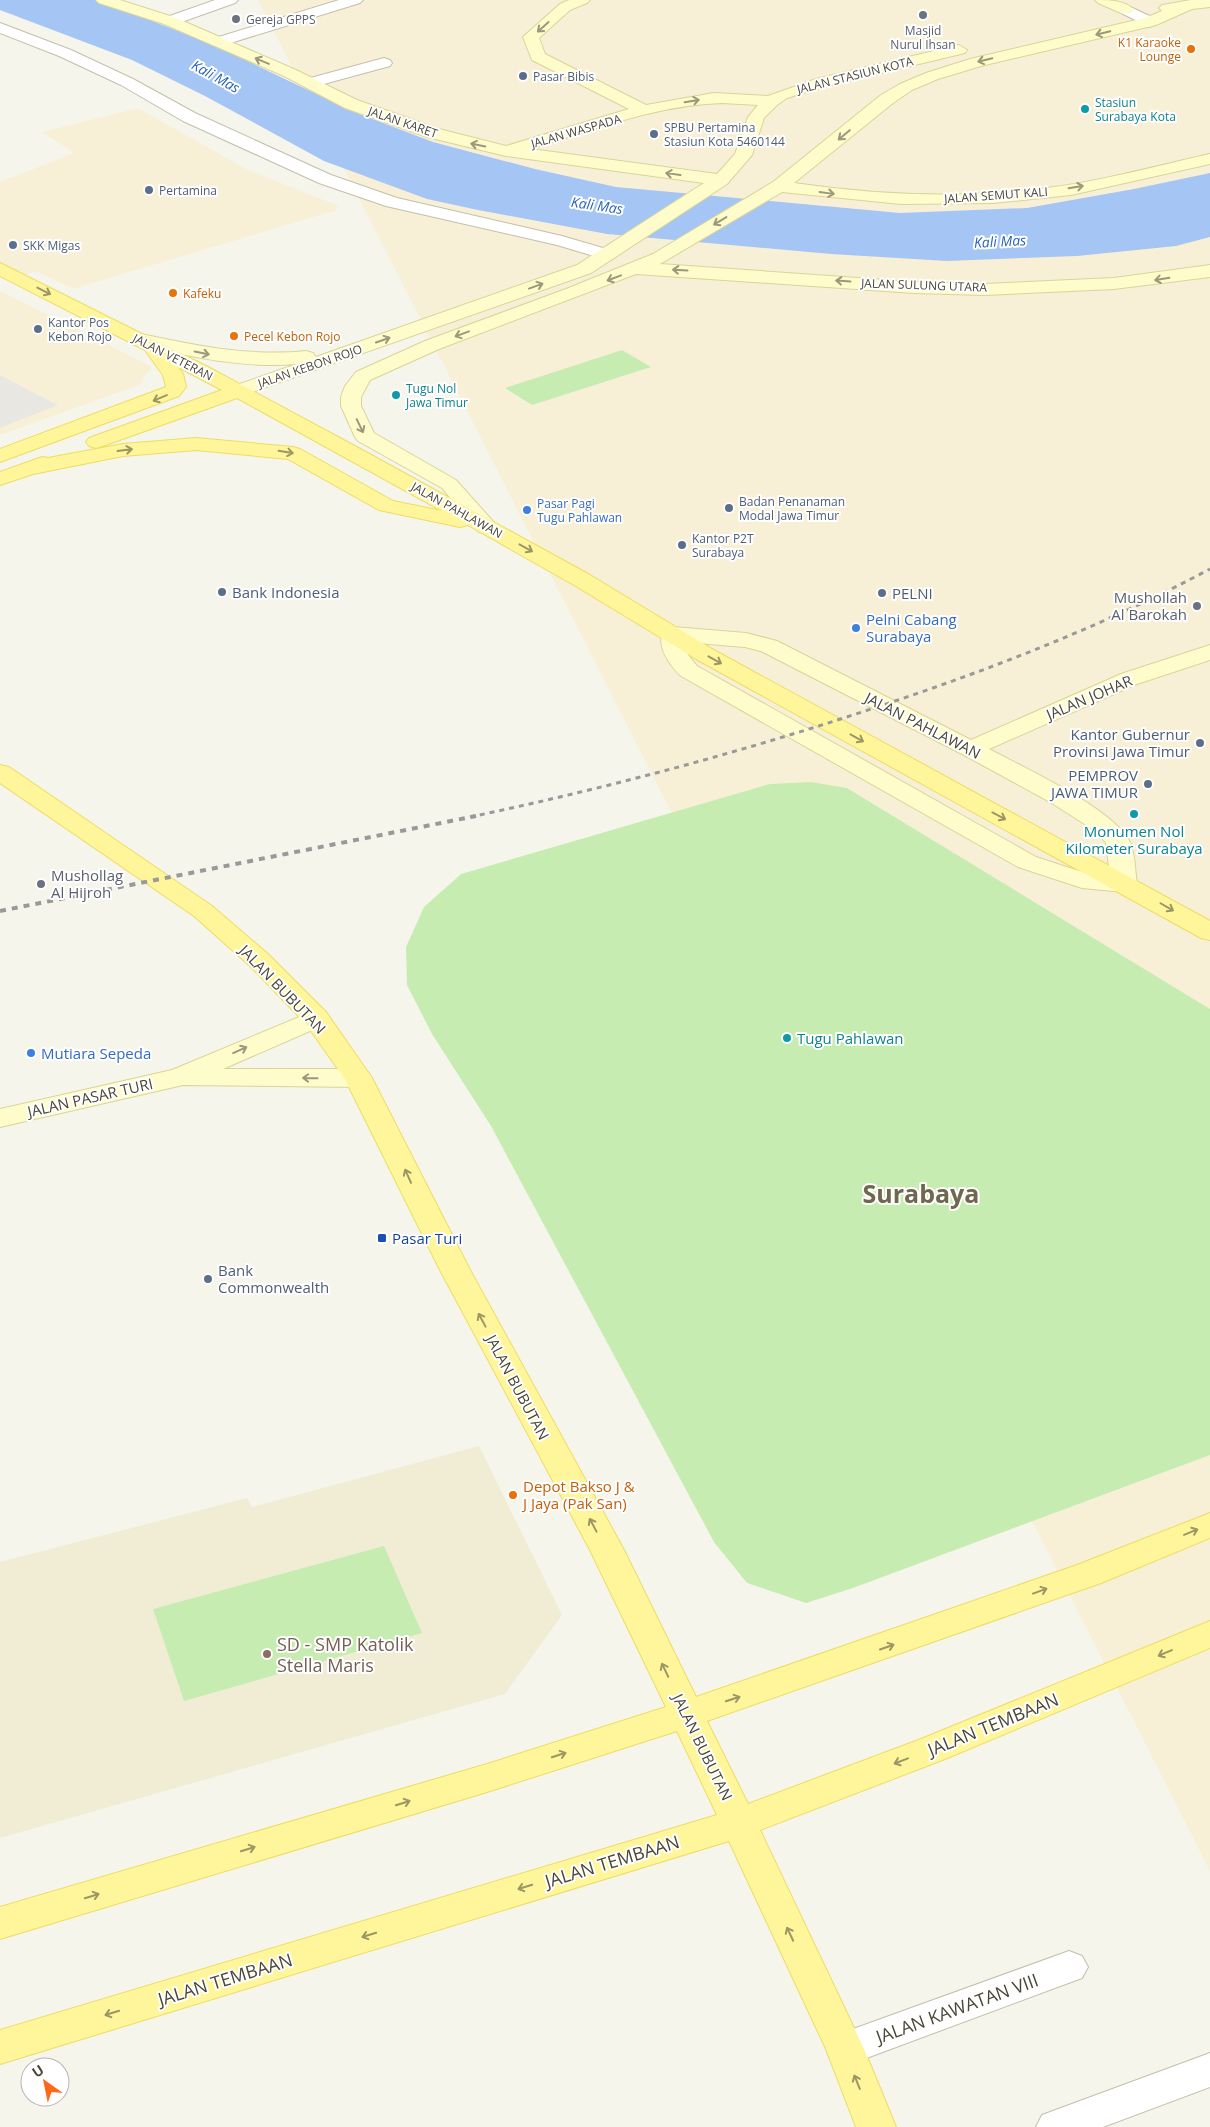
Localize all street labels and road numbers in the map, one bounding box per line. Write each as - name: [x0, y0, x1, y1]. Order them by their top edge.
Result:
- street label: JALAN STASIUN KOTA: [794, 52, 915, 98]
- street label: JALAN KARET: [365, 102, 440, 142]
- street label: JALAN WASPADA: [528, 110, 624, 152]
- street label: JALAN SEMUT KALI: [943, 183, 1048, 207]
- street label: JALAN SULUNG UTARA: [860, 274, 988, 296]
- street label: JALAN VETERAN: [129, 329, 216, 385]
- street label: JALAN KEBON ROJO: [255, 340, 364, 392]
- street label: JALAN PAHLAWAN: [407, 477, 506, 542]
- street label: JALAN JOHAR: [1041, 670, 1136, 725]
- street label: JALAN PAHLAWAN: [860, 686, 984, 763]
- street label: JALAN BUBUTAN: [234, 939, 331, 1038]
- street label: JALAN PASAR TURI: [23, 1073, 155, 1122]
- street label: JALAN BUBUTAN: [481, 1329, 554, 1443]
- street label: JALAN TEMBAAN: [922, 1687, 1062, 1762]
- street label: JALAN BUBUTAN: [668, 1689, 737, 1804]
- street label: JALAN TEMBAAN: [540, 1829, 682, 1893]
- street label: JALAN TEMBAAN: [153, 1947, 295, 2011]
- street label: JALAN KAWATAN VIII: [871, 1967, 1041, 2049]

